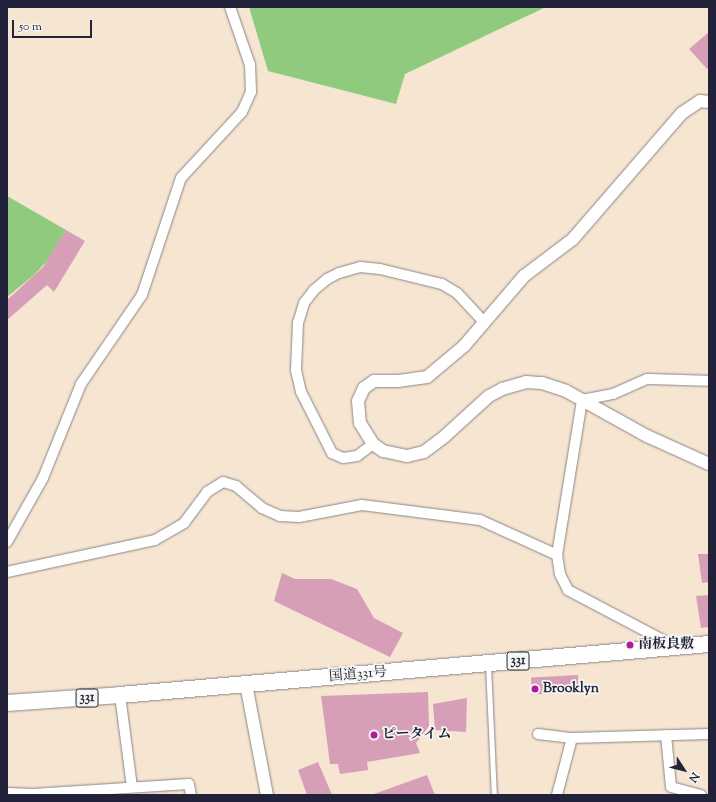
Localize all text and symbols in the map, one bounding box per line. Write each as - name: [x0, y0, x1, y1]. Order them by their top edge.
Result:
- scale bar: [14, 12, 94, 38]
- text: 50 m: [19, 18, 42, 36]
- place label: 南板良敷: [638, 637, 694, 653]
- marker: 南板良敷: [625, 640, 635, 650]
- road number: 331: [506, 650, 530, 672]
- street label: 国道331号: [328, 664, 388, 686]
- place label: Brooklyn: [543, 681, 599, 697]
- marker: Brooklyn: [530, 684, 540, 694]
- road number: 331: [75, 687, 99, 709]
- place label: ピータイム: [382, 727, 451, 743]
- marker: ピータイム: [369, 730, 379, 740]
- north arrow: [664, 750, 704, 790]
- text: N: [685, 769, 703, 785]

